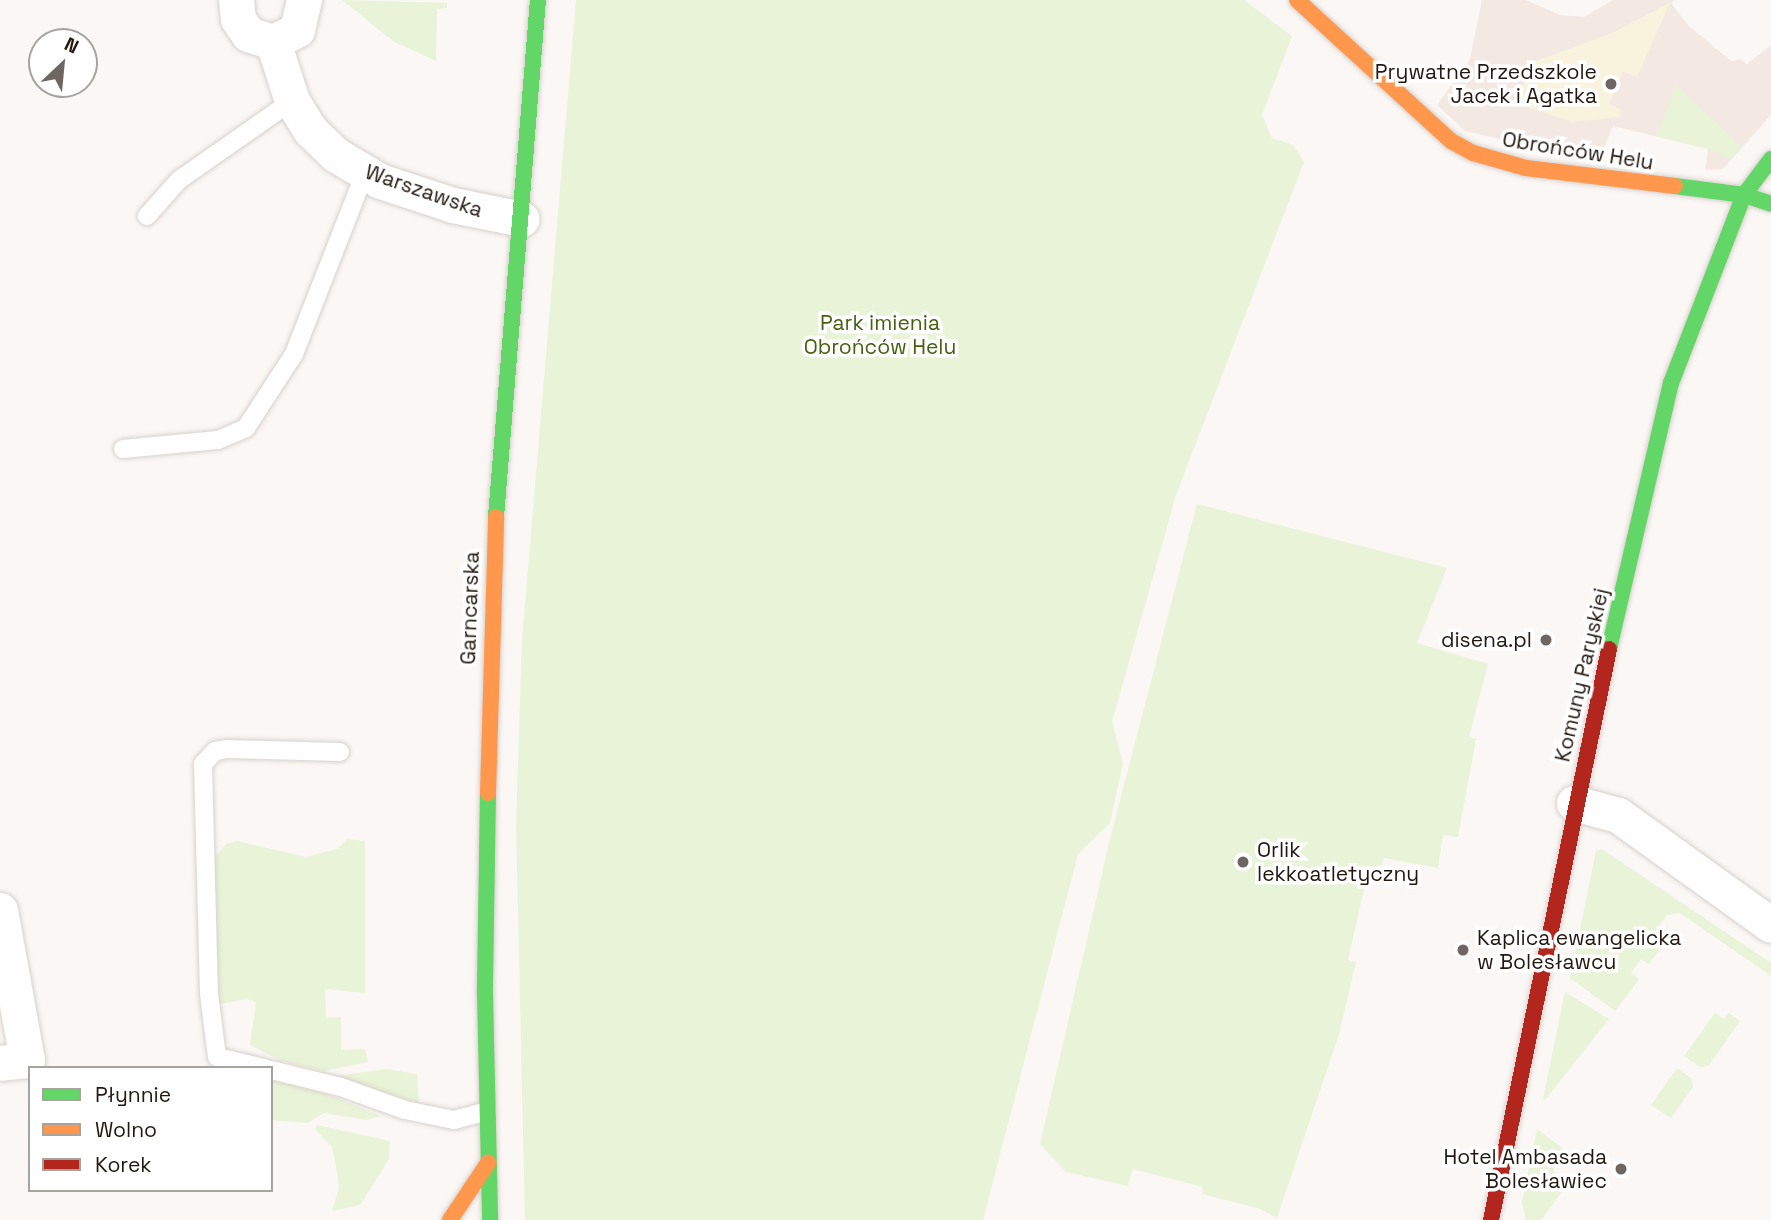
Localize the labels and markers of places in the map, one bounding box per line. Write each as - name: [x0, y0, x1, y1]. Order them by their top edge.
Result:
- place label: Prywatne Przedszkole Jacek i Agatka: [1375, 59, 1597, 109]
- marker: Prywatne Przedszkole Jacek i Agatka: [1603, 76, 1619, 92]
- place label: disena.pl: [1441, 627, 1532, 653]
- marker: disena.pl: [1538, 632, 1554, 648]
- place label: Orlik lekkoatletyczny: [1257, 837, 1419, 887]
- marker: Orlik lekkoatletyczny: [1235, 854, 1251, 870]
- place label: Kaplica ewangelicka w Bolesławcu: [1477, 925, 1681, 975]
- marker: Kaplica ewangelicka w Bolesławcu: [1455, 942, 1471, 958]
- place label: Hotel Ambasada Bolesławiec: [1443, 1144, 1607, 1194]
- marker: Hotel Ambasada Bolesławiec: [1613, 1161, 1629, 1177]

